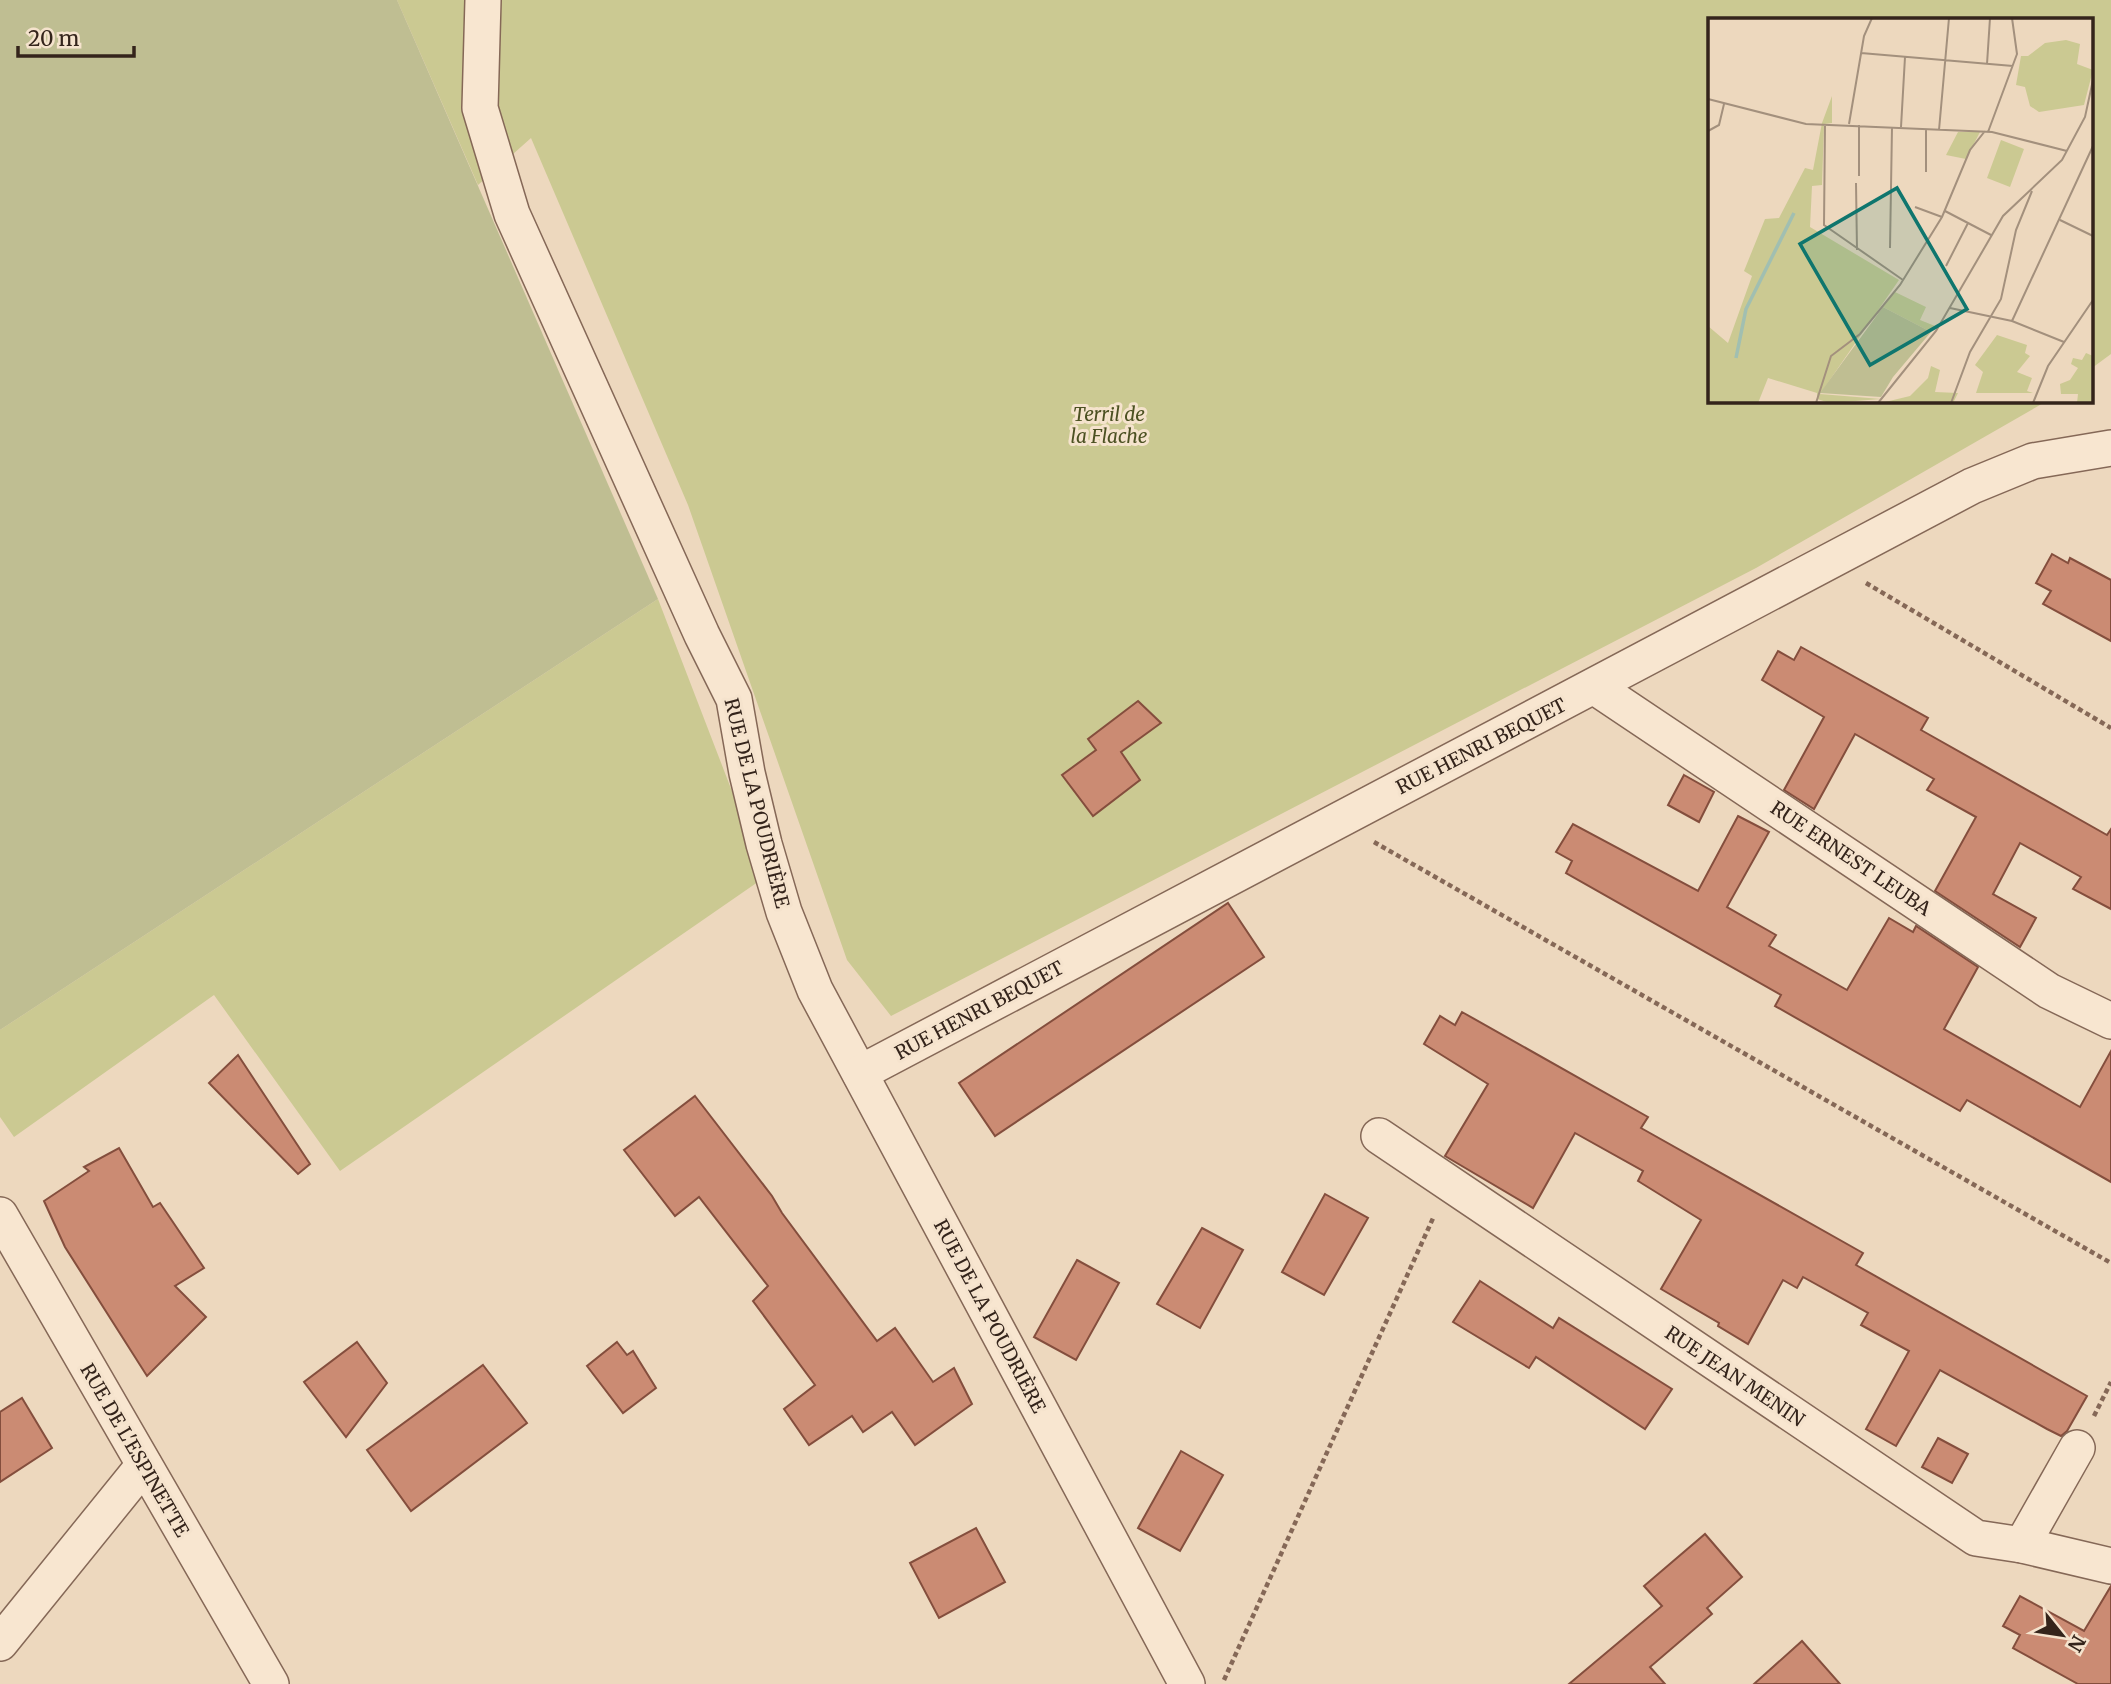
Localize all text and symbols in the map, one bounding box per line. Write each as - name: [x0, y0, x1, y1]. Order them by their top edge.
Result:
- scale bar: [18, 14, 133, 58]
- inset map: [1708, 18, 2094, 402]
- text: 20 m: [28, 25, 80, 52]
- park label: Terril de la Flache: [1071, 402, 1148, 448]
- street label: RUE HENRI BEQUET: [1392, 693, 1570, 799]
- street label: RUE DE LA POUDRIÈRE: [719, 695, 795, 911]
- street label: RUE ERNEST LEUBA: [1766, 795, 1936, 921]
- street label: RUE HENRI BEQUET: [890, 955, 1068, 1065]
- street label: RUE DE LA POUDRIÈRE: [929, 1215, 1051, 1417]
- street label: RUE JEAN MENIN: [1661, 1320, 1810, 1432]
- street label: RUE DE L'ESPINETTE: [75, 1359, 195, 1541]
- north arrow: [2027, 1600, 2097, 1670]
- text: N: [2063, 1631, 2091, 1656]

